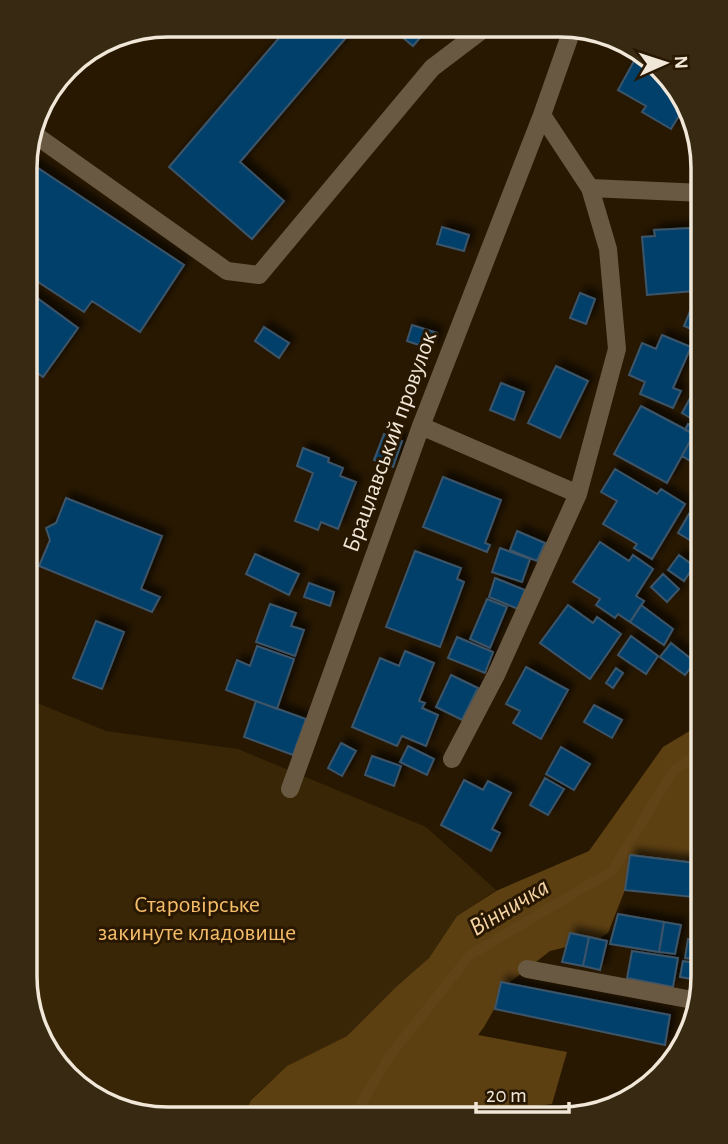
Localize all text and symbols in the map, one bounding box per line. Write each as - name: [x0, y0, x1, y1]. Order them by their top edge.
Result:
- north arrow: [630, 28, 700, 98]
- text: N: [671, 55, 690, 69]
- street label: Брацлавський провулок: [339, 328, 441, 556]
- water label: Вінничка: [465, 873, 553, 941]
- park label: Старовірське закинуте кладовище: [98, 893, 296, 945]
- scale bar: [476, 1070, 569, 1114]
- text: 20 m: [486, 1085, 527, 1106]

